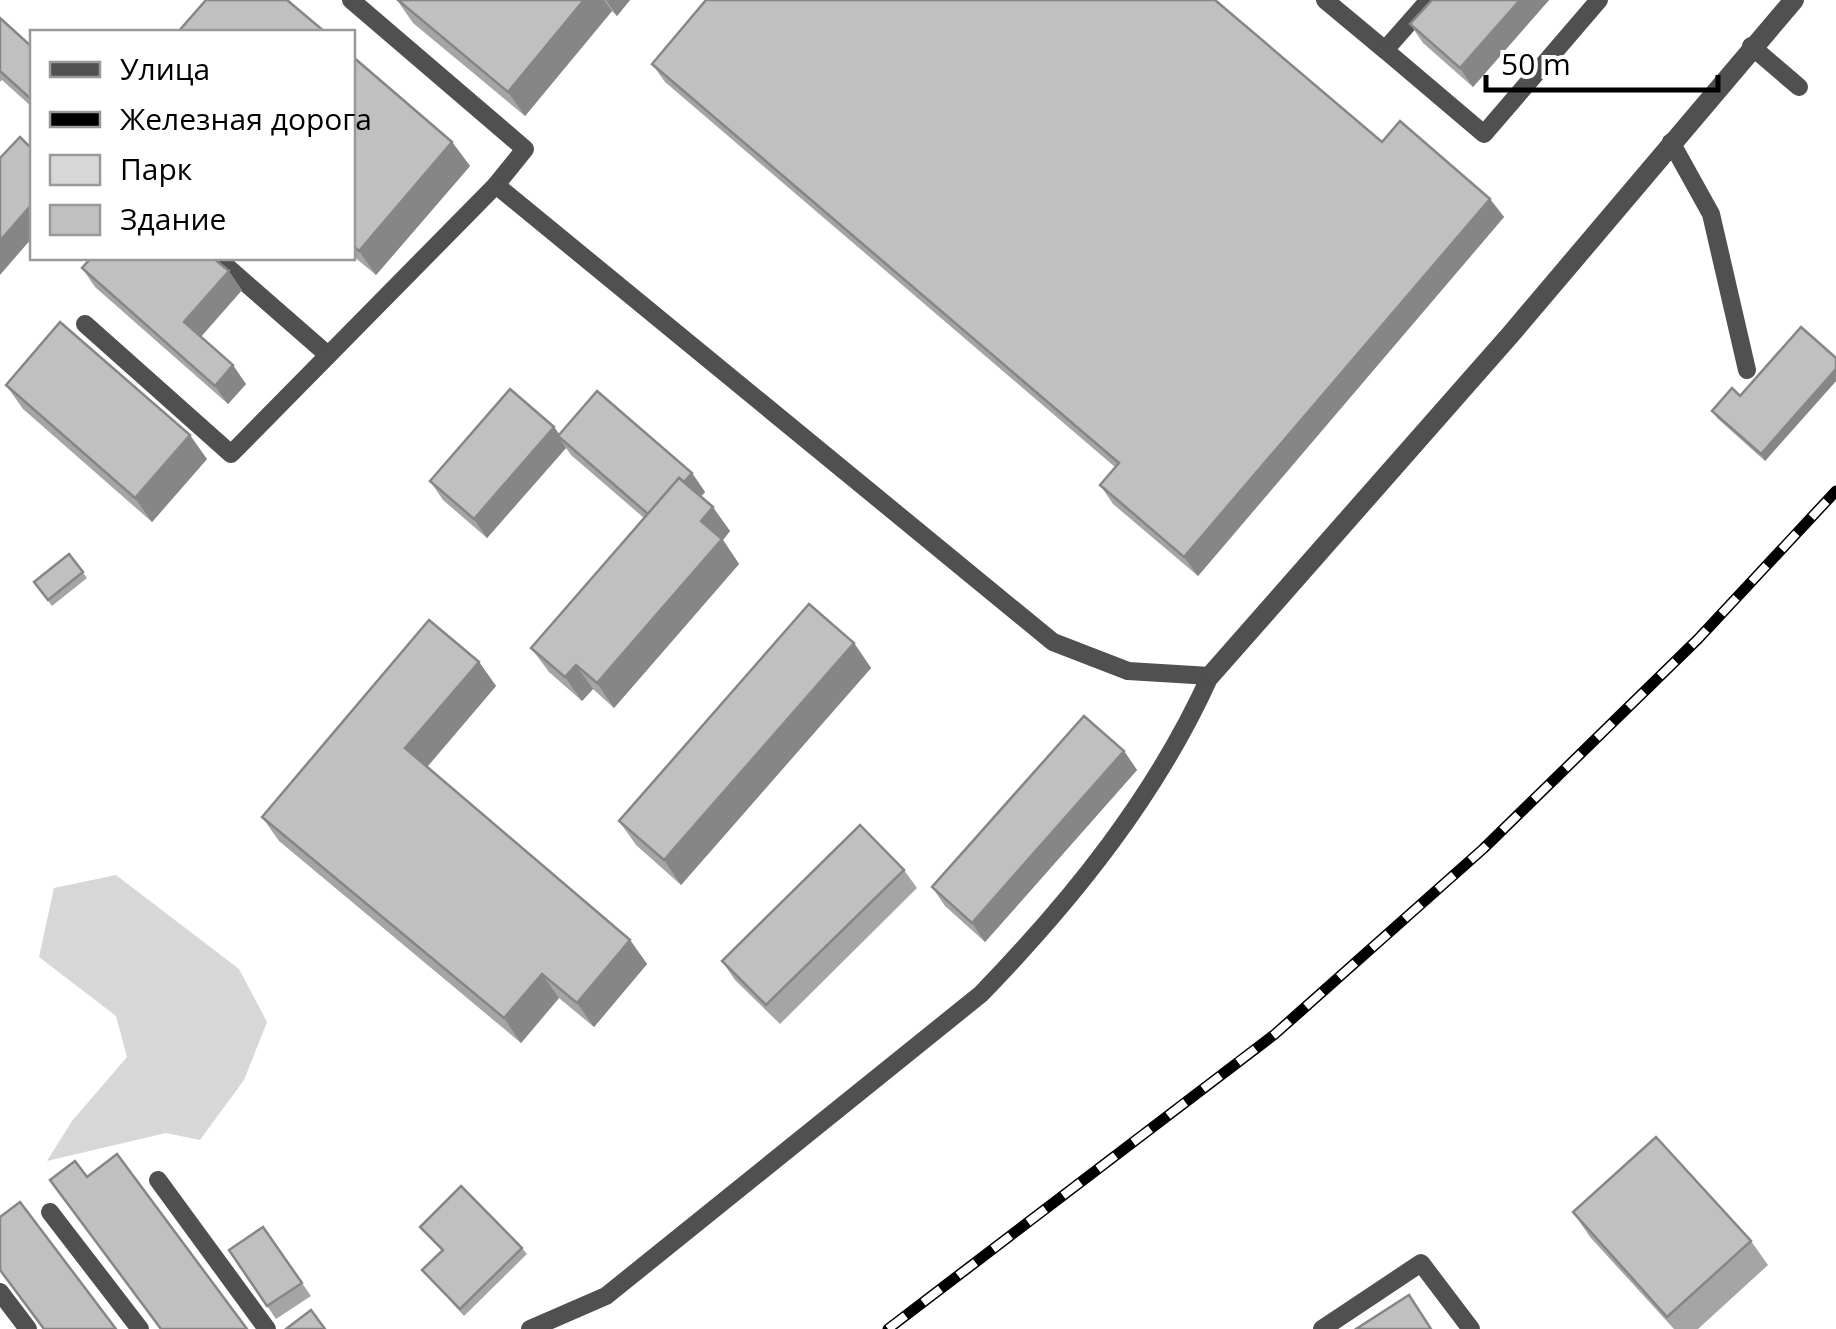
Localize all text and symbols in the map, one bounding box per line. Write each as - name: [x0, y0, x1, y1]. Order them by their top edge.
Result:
- legend: [30, 30, 355, 260]
- scale bar: [1486, 30, 1718, 92]
- text: 50 m: [1501, 43, 1571, 84]
- text: Улица: [120, 48, 210, 89]
- text: Железная дорога: [120, 98, 372, 139]
- text: Парк: [120, 148, 193, 189]
- text: Здание: [120, 198, 226, 239]

